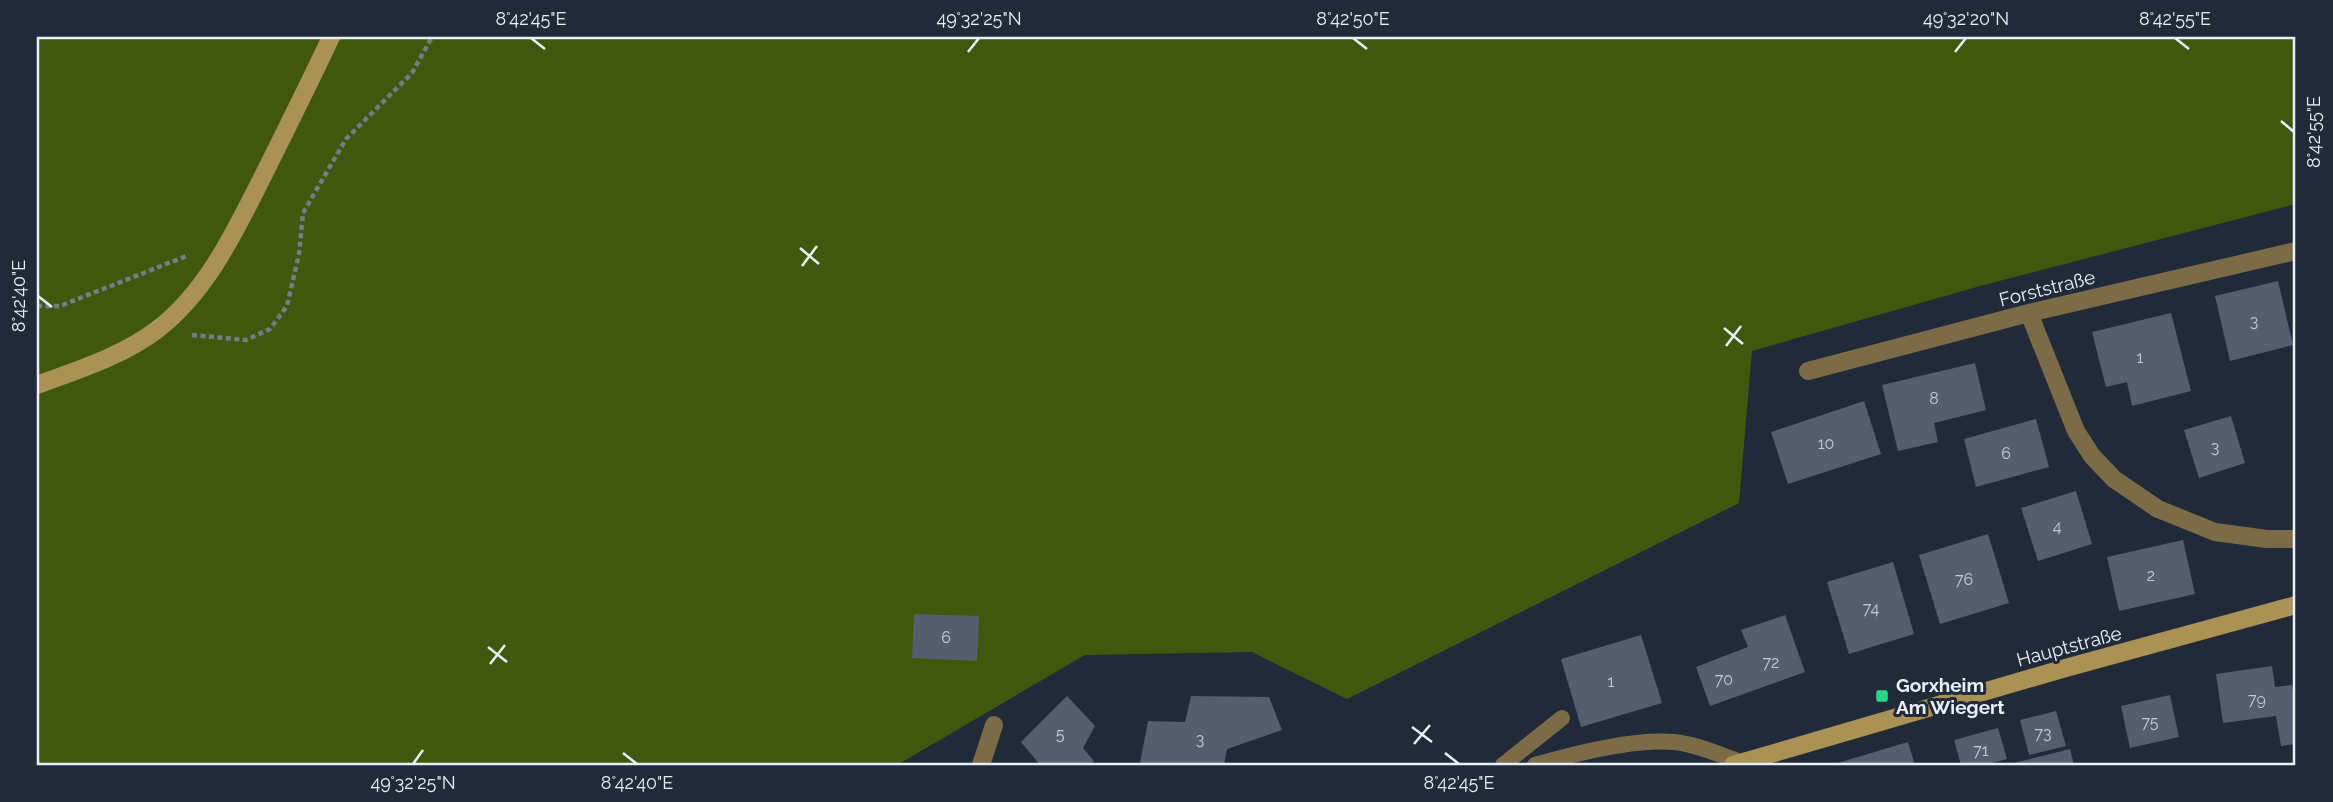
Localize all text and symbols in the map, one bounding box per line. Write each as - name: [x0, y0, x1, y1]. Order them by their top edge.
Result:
- text: 8°42'45"E: [495, 8, 567, 29]
- text: 49°32'25"N: [936, 8, 1022, 29]
- text: 8°42'50"E: [1316, 8, 1390, 29]
- text: 49°32'20"N: [1923, 8, 2009, 29]
- text: 8°42'55"E: [2139, 8, 2211, 29]
- text: 8°42'55"E: [2303, 96, 2324, 168]
- text: 8°42'40"E: [8, 260, 29, 332]
- street label: Forststraße: [1997, 265, 2097, 311]
- house number: 3: [2250, 312, 2258, 331]
- house number: 1: [2137, 348, 2144, 367]
- house number: 8: [1929, 389, 1939, 408]
- house number: 10: [1818, 434, 1834, 453]
- house number: 3: [2211, 438, 2219, 457]
- house number: 6: [2001, 444, 2011, 463]
- house number: 4: [2053, 517, 2062, 536]
- house number: 2: [2147, 566, 2155, 585]
- house number: 76: [1955, 570, 1973, 589]
- house number: 74: [1863, 599, 1879, 618]
- street label: Hauptstraße: [2014, 621, 2124, 671]
- house number: 6: [941, 628, 951, 647]
- house number: 72: [1763, 653, 1779, 672]
- house number: 70: [1715, 670, 1733, 689]
- house number: 1: [1608, 672, 1615, 691]
- place label: Gorxheim Am Wiegert: [1896, 674, 2005, 718]
- marker: Gorxheim Am Wiegert: [1874, 688, 1890, 704]
- house number: 79: [2248, 690, 2266, 709]
- house number: 75: [2141, 713, 2159, 732]
- house number: 73: [2034, 724, 2052, 743]
- house number: 5: [1056, 725, 1065, 744]
- house number: 3: [1196, 730, 1204, 749]
- house number: 71: [1973, 741, 1989, 760]
- text: 49°32'25"N: [370, 772, 456, 793]
- text: 8°42'40"E: [601, 772, 673, 793]
- text: 8°42'45"E: [1423, 772, 1495, 793]

